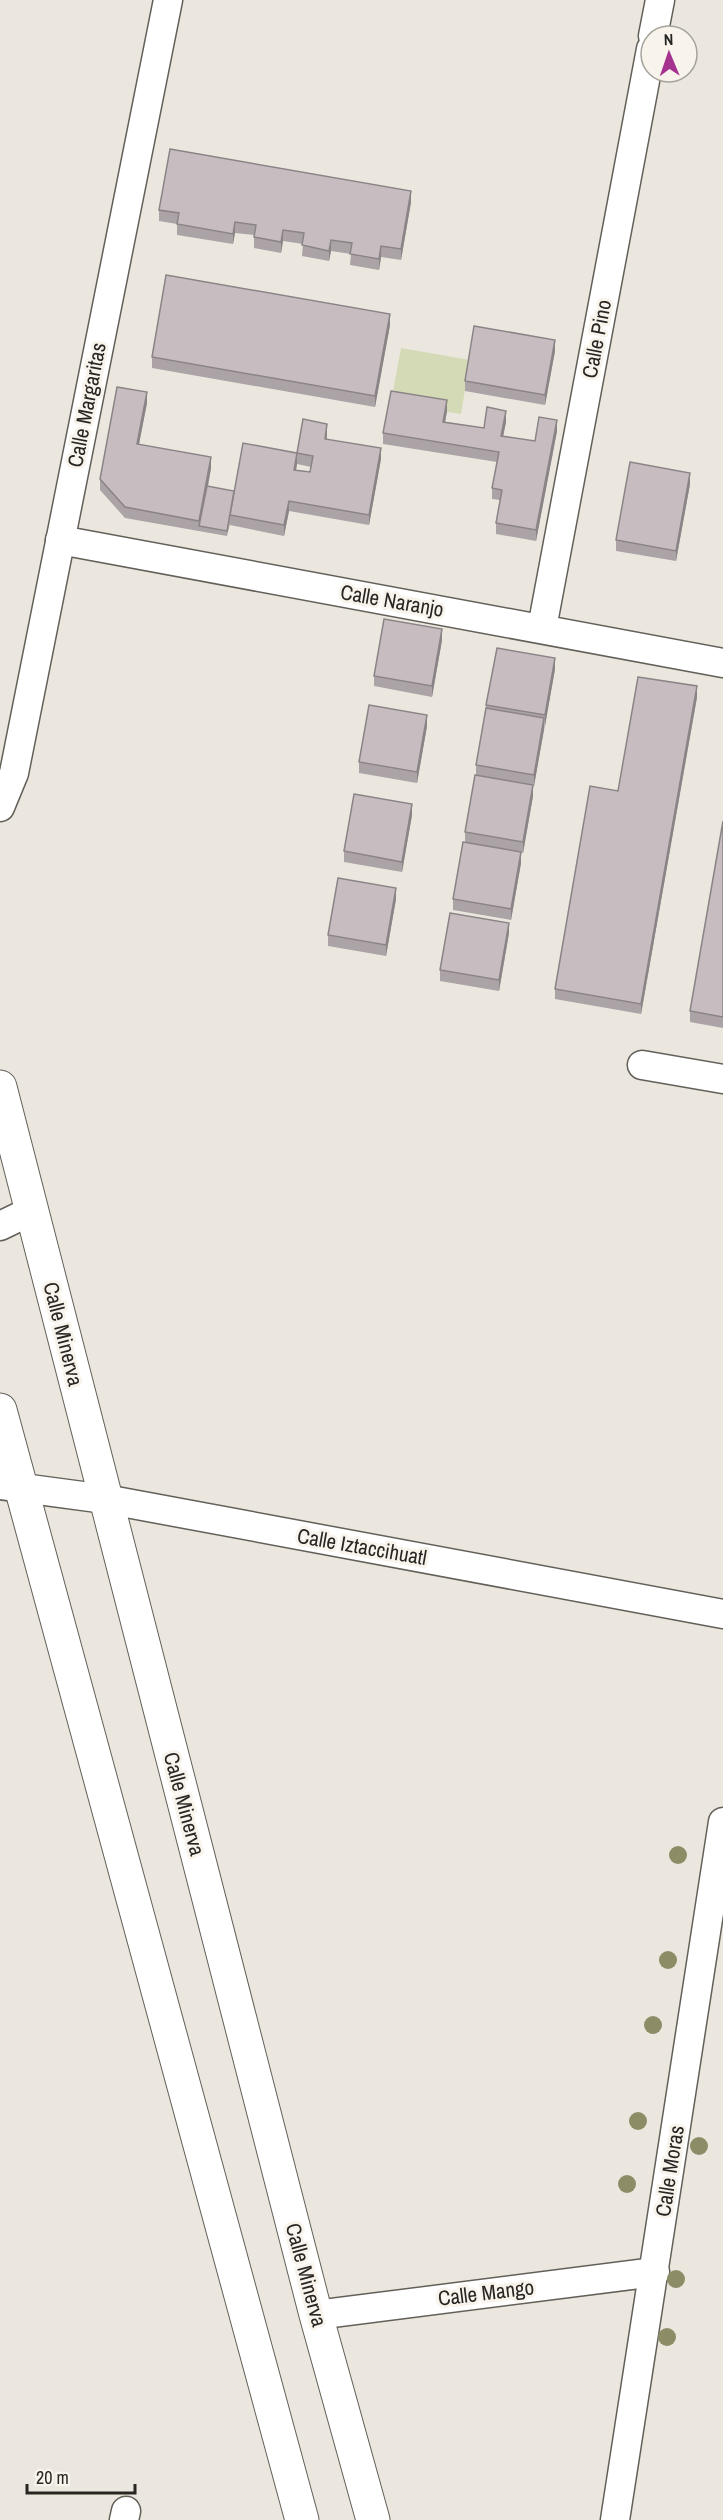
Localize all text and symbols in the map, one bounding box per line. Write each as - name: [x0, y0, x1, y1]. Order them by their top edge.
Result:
- north arrow: [639, 24, 699, 84]
- text: N: [663, 28, 674, 50]
- street label: Calle Pino: [575, 297, 618, 381]
- street label: Calle Margaritas: [60, 340, 113, 470]
- street label: Calle Naranjo: [338, 577, 446, 624]
- street label: Calle Minerva: [37, 1279, 91, 1389]
- street label: Calle Iztaccihuatl: [295, 1521, 429, 1572]
- street label: Calle Minerva: [157, 1749, 212, 1859]
- street label: Calle Moras: [648, 2123, 691, 2219]
- street label: Calle Minerva: [279, 2220, 334, 2330]
- street label: Calle Mango: [436, 2272, 536, 2313]
- scale bar: [27, 2457, 135, 2495]
- text: 20 m: [36, 2465, 69, 2490]

